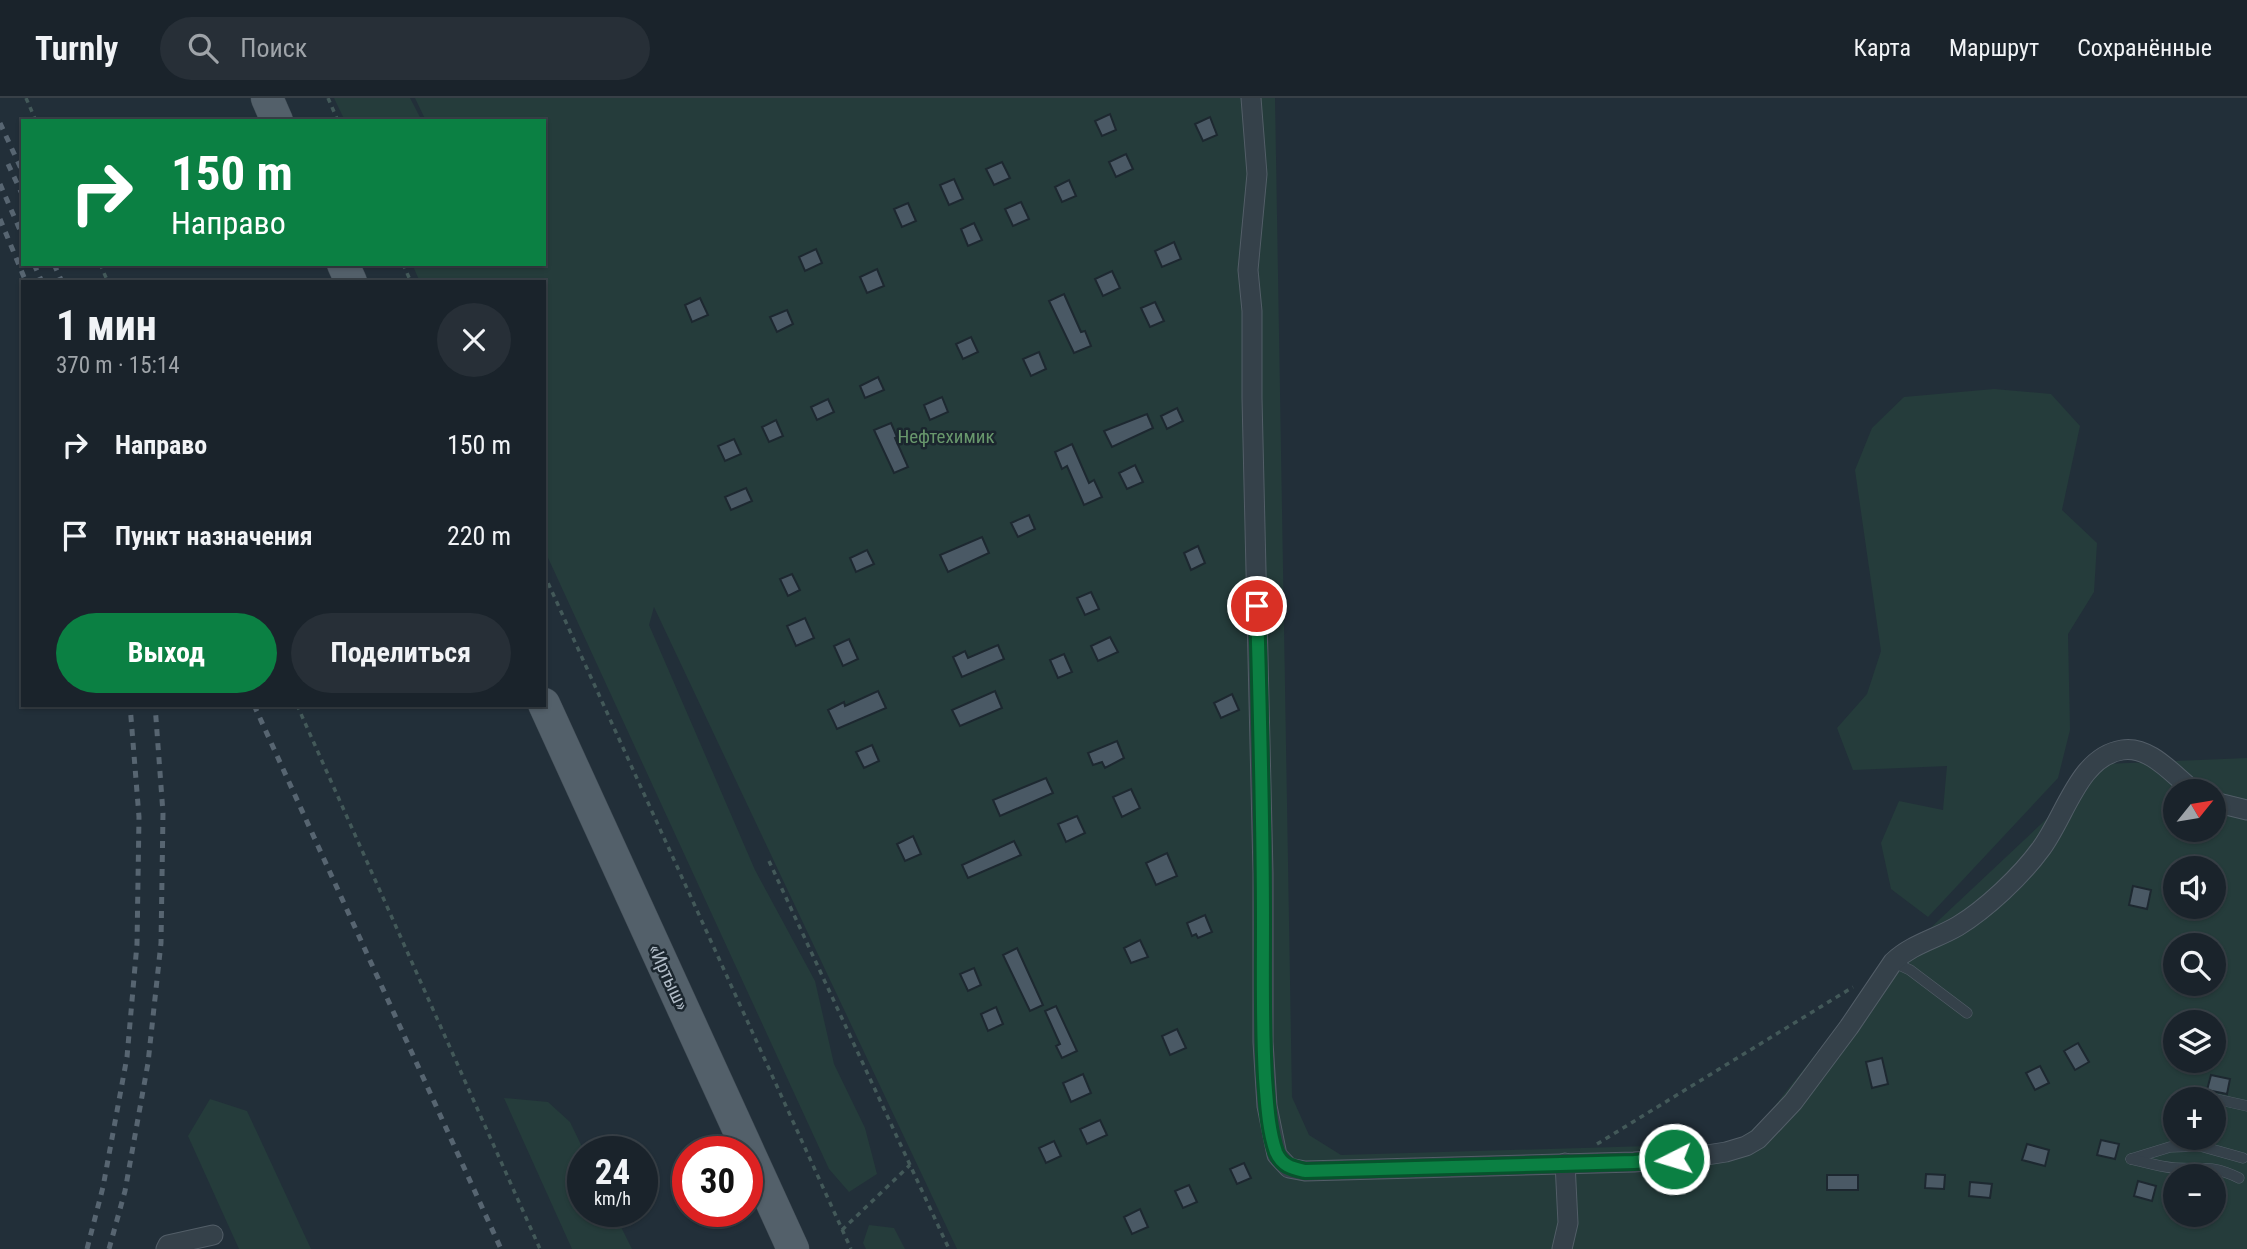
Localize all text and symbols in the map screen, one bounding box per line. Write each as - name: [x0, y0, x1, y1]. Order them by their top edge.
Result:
- search box: [160, 17, 650, 80]
- text: Turnly: [35, 29, 118, 68]
- icon: search: [184, 29, 222, 67]
- text: Поиск: [240, 33, 307, 63]
- text: Карта: [1854, 34, 1911, 62]
- text: Маршрут: [1949, 34, 2039, 62]
- text: Сохранённые: [2077, 34, 2212, 62]
- text: 150 m: [171, 145, 293, 202]
- icon: right: [56, 147, 147, 238]
- text: Направо: [171, 204, 286, 242]
- text: 1 мин: [56, 301, 157, 350]
- button: close: [437, 303, 511, 377]
- text: 370 m · 15:14: [56, 352, 180, 379]
- park label: Нефтехимик: [897, 425, 995, 448]
- icon: right: [56, 426, 94, 464]
- text: Направо: [115, 430, 207, 460]
- text: 150 m: [447, 430, 511, 460]
- icon: arrive: [56, 517, 94, 555]
- text: Пункт назначения: [115, 521, 313, 551]
- text: 220 m: [447, 521, 511, 551]
- pin: [1227, 576, 1287, 636]
- icon: arrive: [1238, 587, 1276, 625]
- button: Выход: [56, 613, 277, 693]
- button: Поделиться: [291, 613, 511, 693]
- north arrow: [2163, 779, 2226, 842]
- map controls: [2163, 779, 2226, 1227]
- button: sound: [2163, 856, 2226, 919]
- button: search: [2163, 933, 2226, 996]
- street label: «Иртыш»: [643, 940, 694, 1014]
- button: layers: [2163, 1010, 2226, 1073]
- button: +: [2163, 1087, 2226, 1150]
- position arrow: [1637, 1122, 1711, 1196]
- speed limit sign: 30: [672, 1136, 763, 1227]
- text: 24: [595, 1152, 630, 1193]
- button: −: [2163, 1164, 2226, 1227]
- text: km/h: [594, 1188, 631, 1209]

